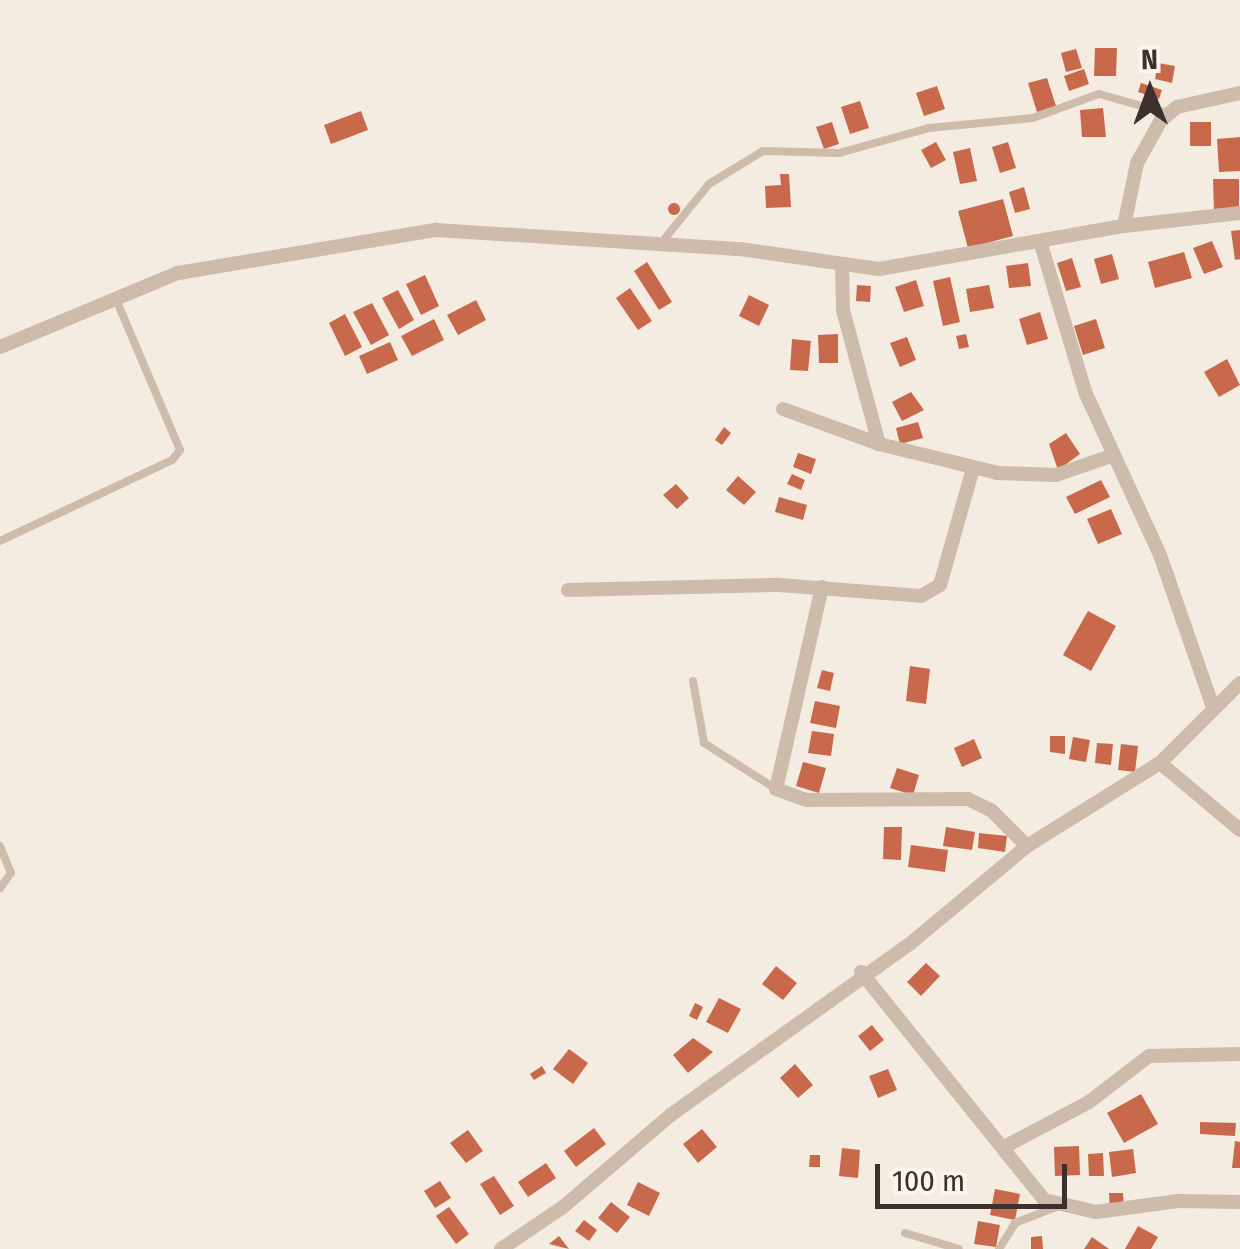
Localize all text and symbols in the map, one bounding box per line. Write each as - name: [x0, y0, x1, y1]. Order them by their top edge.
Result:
- north arrow: [1100, 40, 1200, 140]
- text: N: [1141, 43, 1158, 76]
- scale bar: [880, 1144, 1072, 1206]
- text: 100 m: [892, 1163, 965, 1199]

